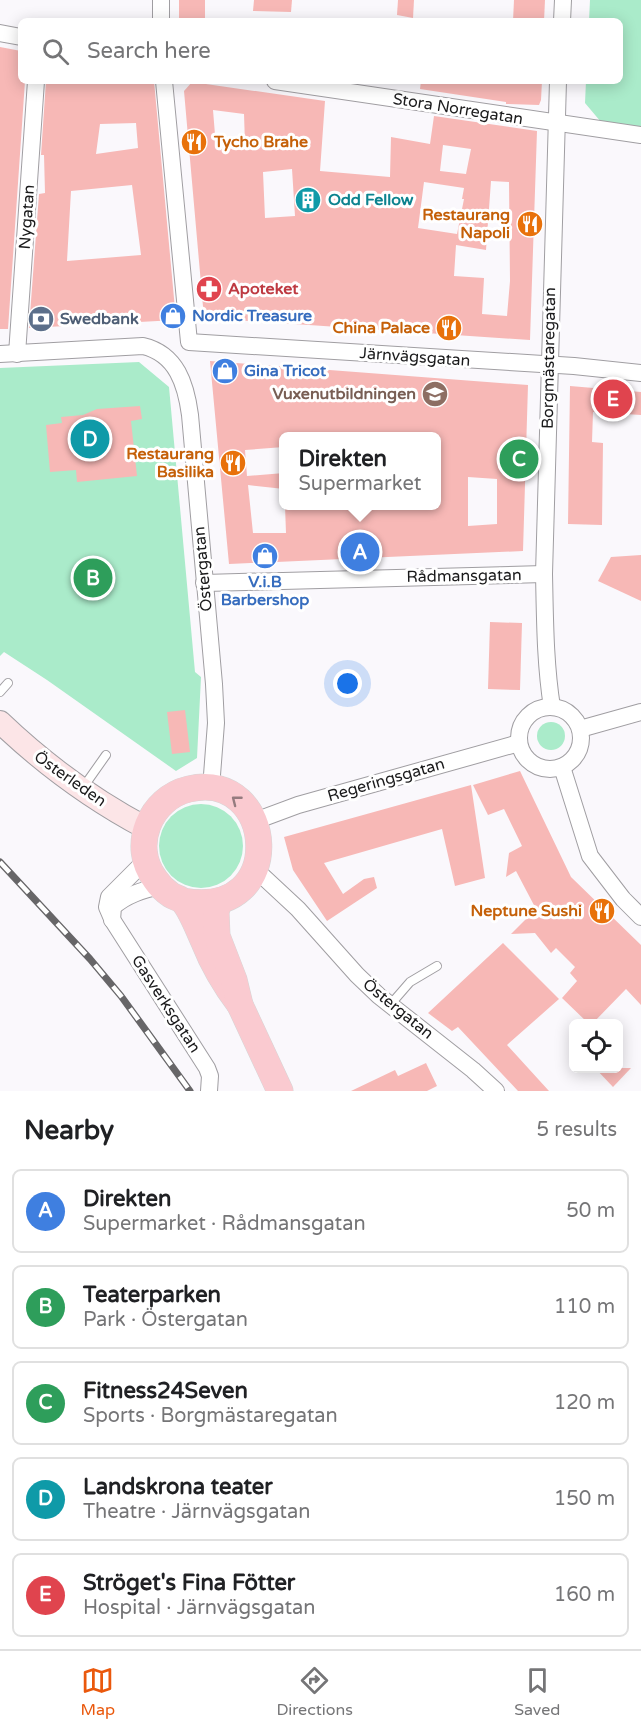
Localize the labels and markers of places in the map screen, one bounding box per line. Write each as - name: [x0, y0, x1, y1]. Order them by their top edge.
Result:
- restaurant icon: Tycho Brahe: [179, 127, 209, 157]
- place label: Tycho Brahe: [213, 132, 308, 152]
- building icon: Odd Fellow: [293, 185, 323, 215]
- place label: Odd Fellow: [328, 190, 414, 210]
- place label: Restaurang Napoli: [422, 205, 510, 243]
- restaurant icon: Restaurang Napoli: [515, 209, 545, 239]
- pharmacy icon: Apoteket: [194, 274, 224, 304]
- place label: Apoteket: [228, 279, 299, 299]
- shop icon: Nordic Treasure: [158, 301, 188, 331]
- bank icon: Swedbank: [26, 304, 56, 334]
- place label: Nordic Treasure: [192, 306, 312, 326]
- place label: Swedbank: [60, 309, 139, 329]
- restaurant icon: China Palace: [434, 313, 464, 343]
- place label: China Palace: [332, 318, 430, 338]
- shop icon: Gina Tricot: [210, 356, 240, 386]
- place label: Gina Tricot: [244, 361, 327, 381]
- pin: E: [594, 376, 632, 422]
- school or university icon: Vuxenutbildningen: [420, 379, 450, 409]
- place label: Vuxenutbildningen: [272, 384, 416, 404]
- pin: D: [70, 416, 110, 462]
- pin: C: [500, 436, 538, 482]
- place label: Restaurang Basilika: [126, 444, 214, 482]
- restaurant icon: Restaurang Basilika: [218, 448, 248, 478]
- pin: A: [340, 530, 380, 574]
- shop icon: V.i.B Barbershop: [250, 541, 280, 571]
- pin: B: [74, 556, 112, 600]
- place label: V.i.B Barbershop: [221, 572, 309, 610]
- restaurant icon: Neptune Sushi: [587, 896, 617, 926]
- place label: Neptune Sushi: [471, 901, 582, 921]

